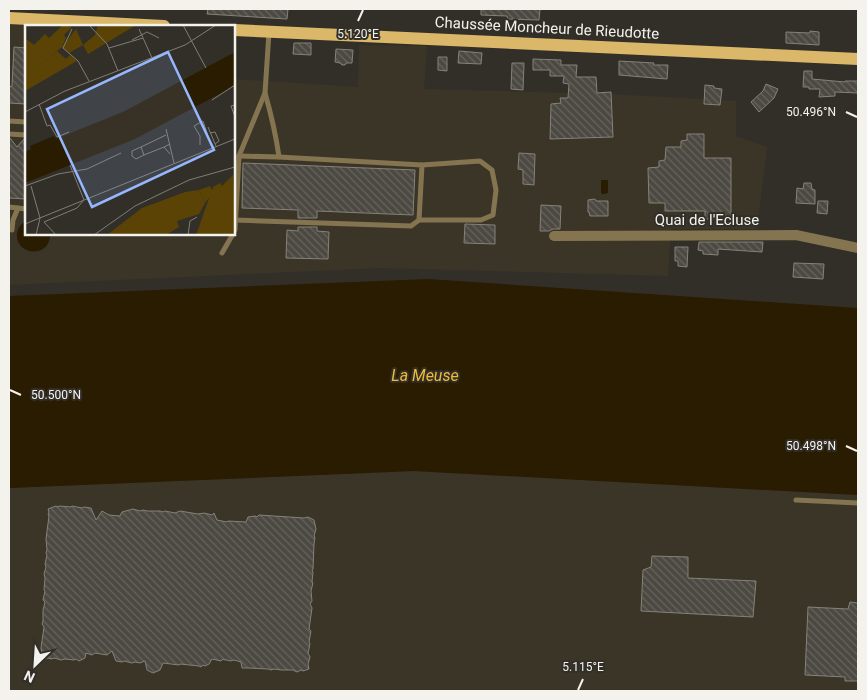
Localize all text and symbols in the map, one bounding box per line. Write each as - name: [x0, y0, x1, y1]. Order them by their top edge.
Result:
- street label: Chaussée Moncheur de Rieudotte: [434, 13, 660, 43]
- inset map: [25, 25, 235, 235]
- text: 5.120°E: [337, 27, 379, 41]
- text: 50.496°N: [786, 105, 836, 119]
- street label: Quai de l'Ecluse: [655, 211, 759, 229]
- water label: La Meuse: [391, 366, 459, 385]
- text: 50.500°N: [31, 388, 81, 402]
- text: 50.498°N: [786, 439, 836, 453]
- north arrow: [10, 640, 60, 690]
- text: 5.115°E: [562, 660, 604, 674]
- text: N: [22, 667, 37, 686]

